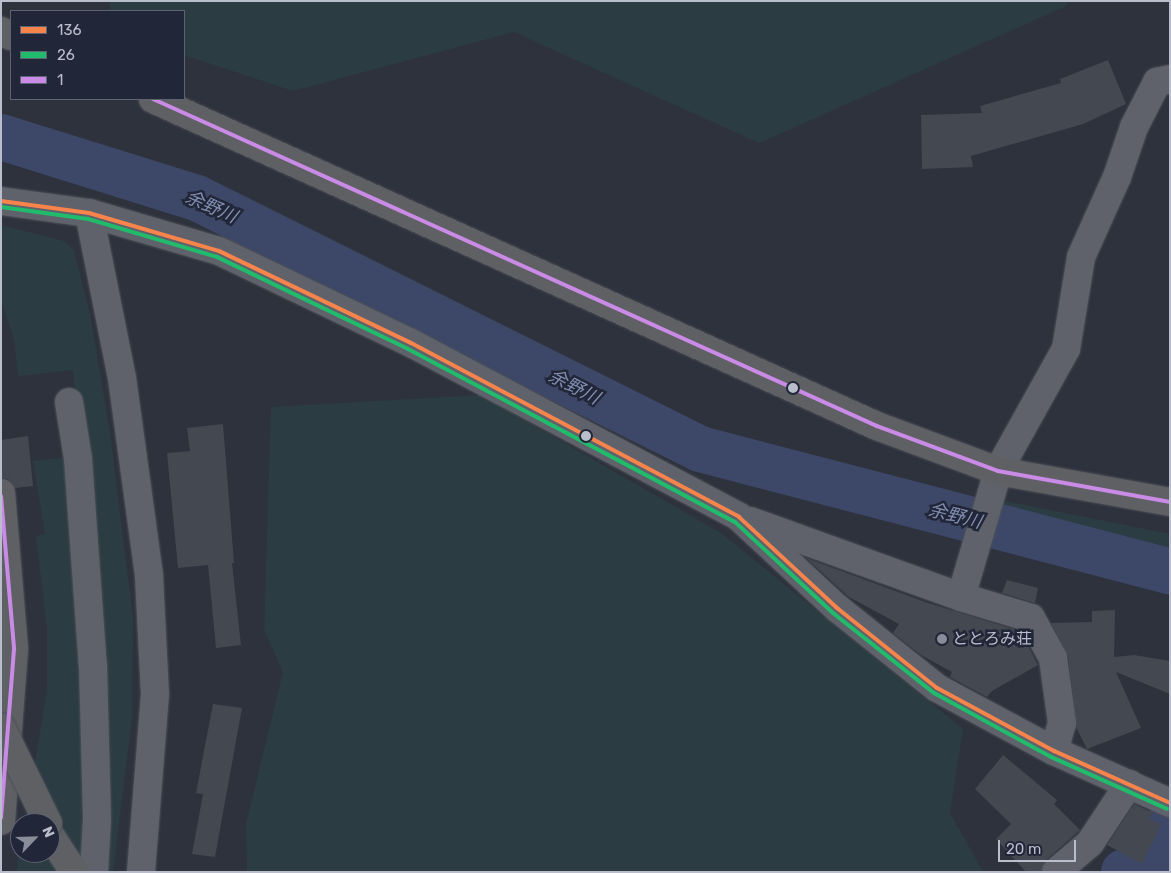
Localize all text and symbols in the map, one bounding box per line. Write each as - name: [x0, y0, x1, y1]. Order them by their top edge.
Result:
- legend: [10, 10, 185, 100]
- text: 136: [57, 21, 81, 39]
- text: 26: [57, 46, 75, 64]
- text: 1: [57, 71, 63, 89]
- water label: 余野川: [182, 186, 240, 228]
- water label: 余野川: [545, 365, 603, 409]
- unlabelled marker: [788, 383, 798, 393]
- unlabelled marker: [581, 431, 591, 441]
- water label: 余野川: [926, 499, 984, 533]
- place label: ととろみ荘: [952, 629, 1032, 649]
- marker: ととろみ荘: [936, 633, 948, 645]
- north arrow: [10, 813, 60, 863]
- text: N: [38, 824, 58, 840]
- scale bar: [1001, 830, 1078, 862]
- text: 20 m: [1006, 840, 1041, 858]

